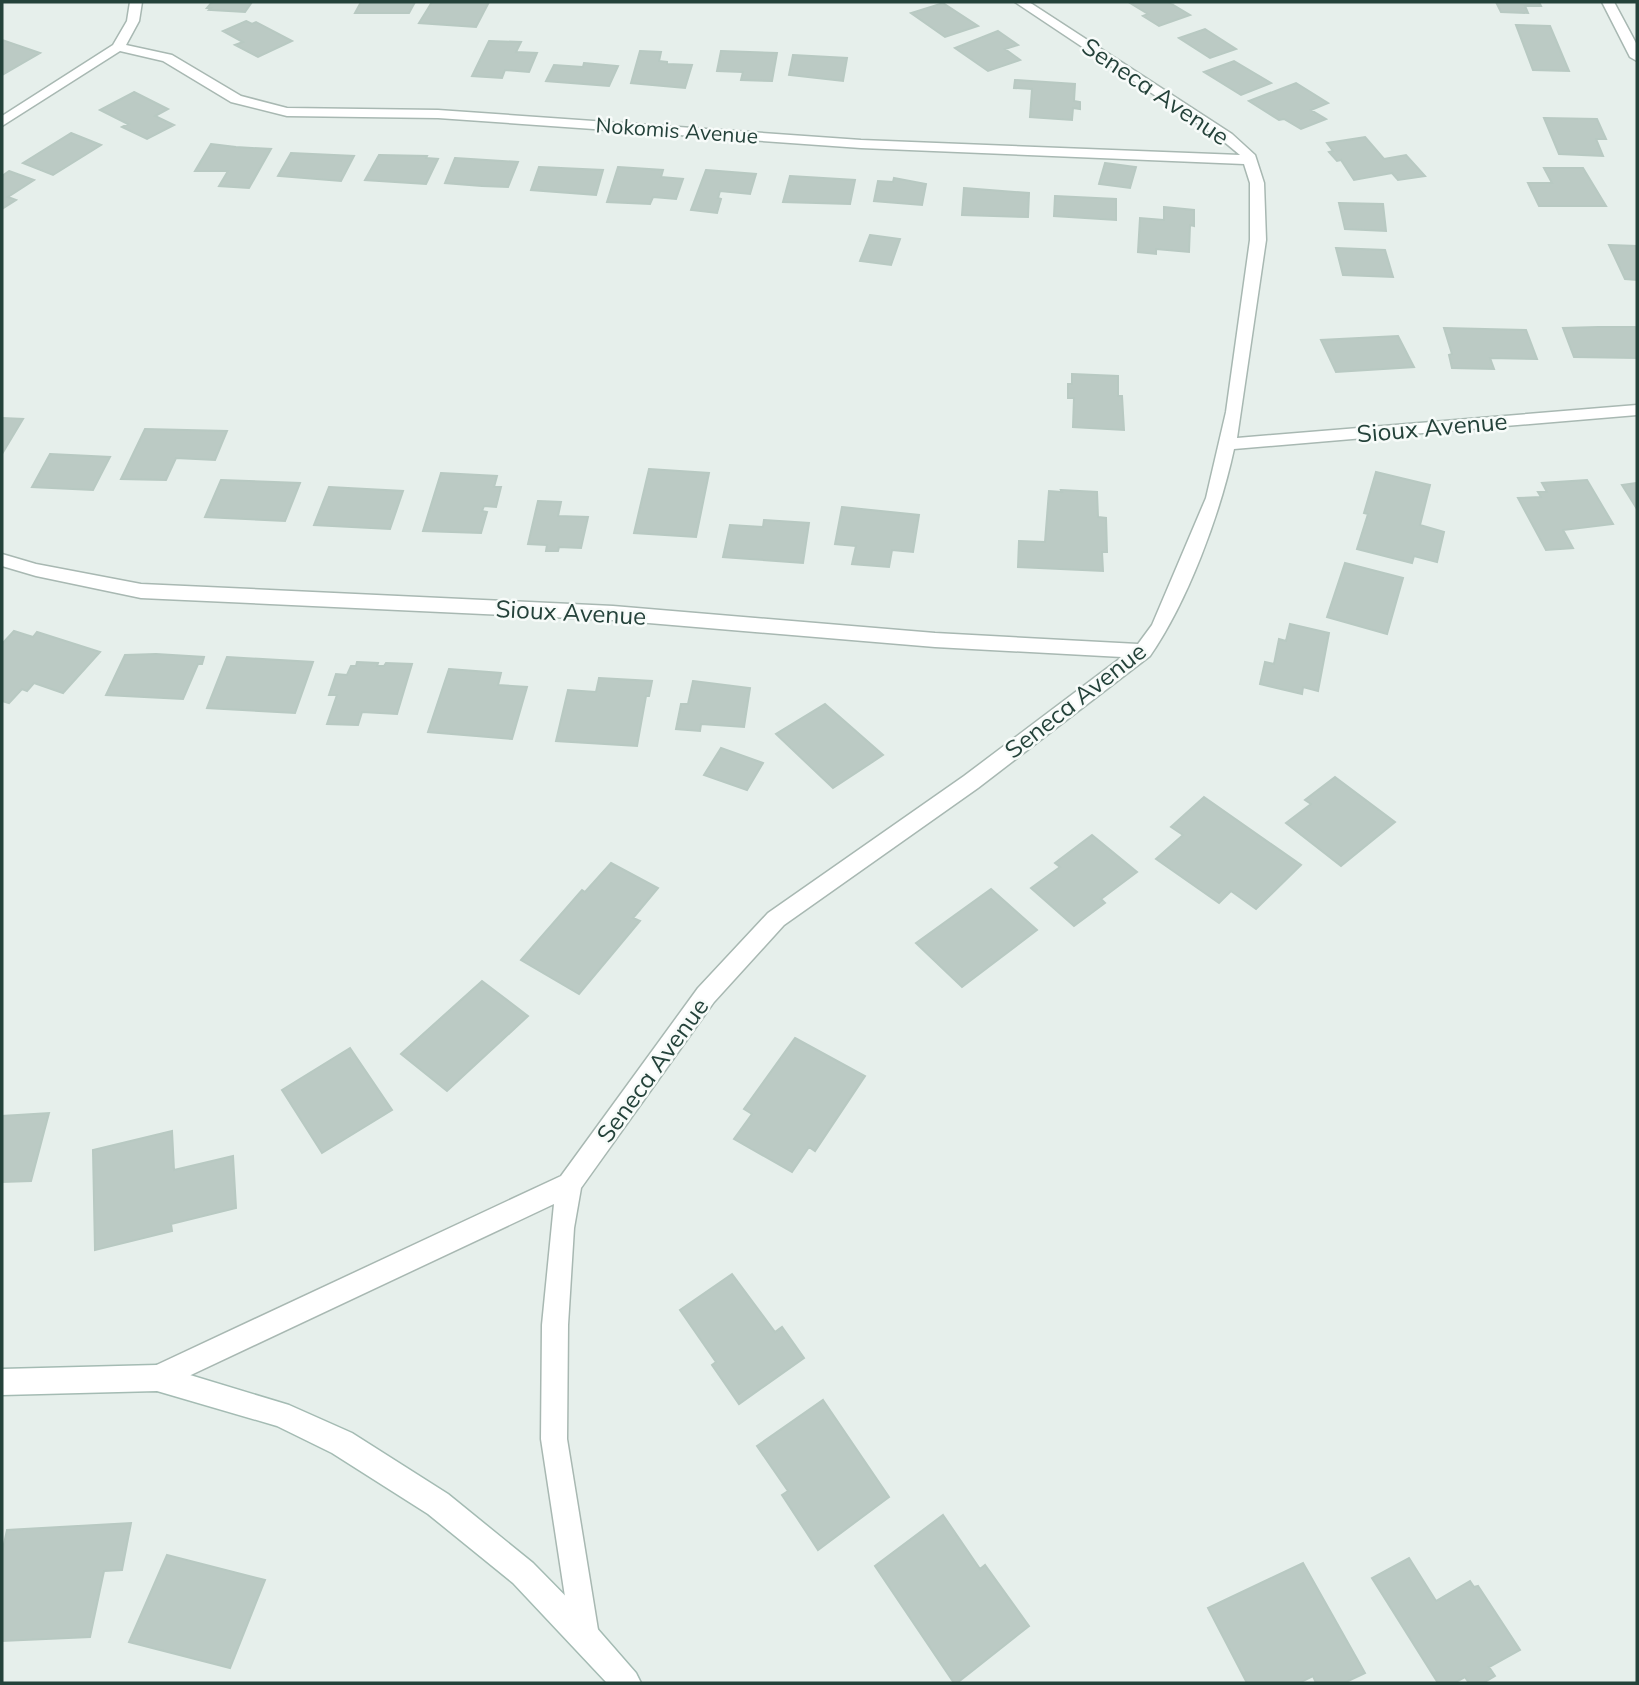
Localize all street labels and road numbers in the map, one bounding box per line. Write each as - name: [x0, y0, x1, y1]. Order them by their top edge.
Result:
- street label: Seneca Avenue: [1077, 31, 1235, 151]
- street label: Nokomis Avenue: [595, 111, 759, 149]
- street label: Sioux Avenue: [1356, 405, 1508, 449]
- street label: Sioux Avenue: [495, 593, 647, 631]
- street label: Seneca Avenue: [998, 635, 1152, 765]
- street label: Seneca Avenue: [590, 992, 714, 1148]

